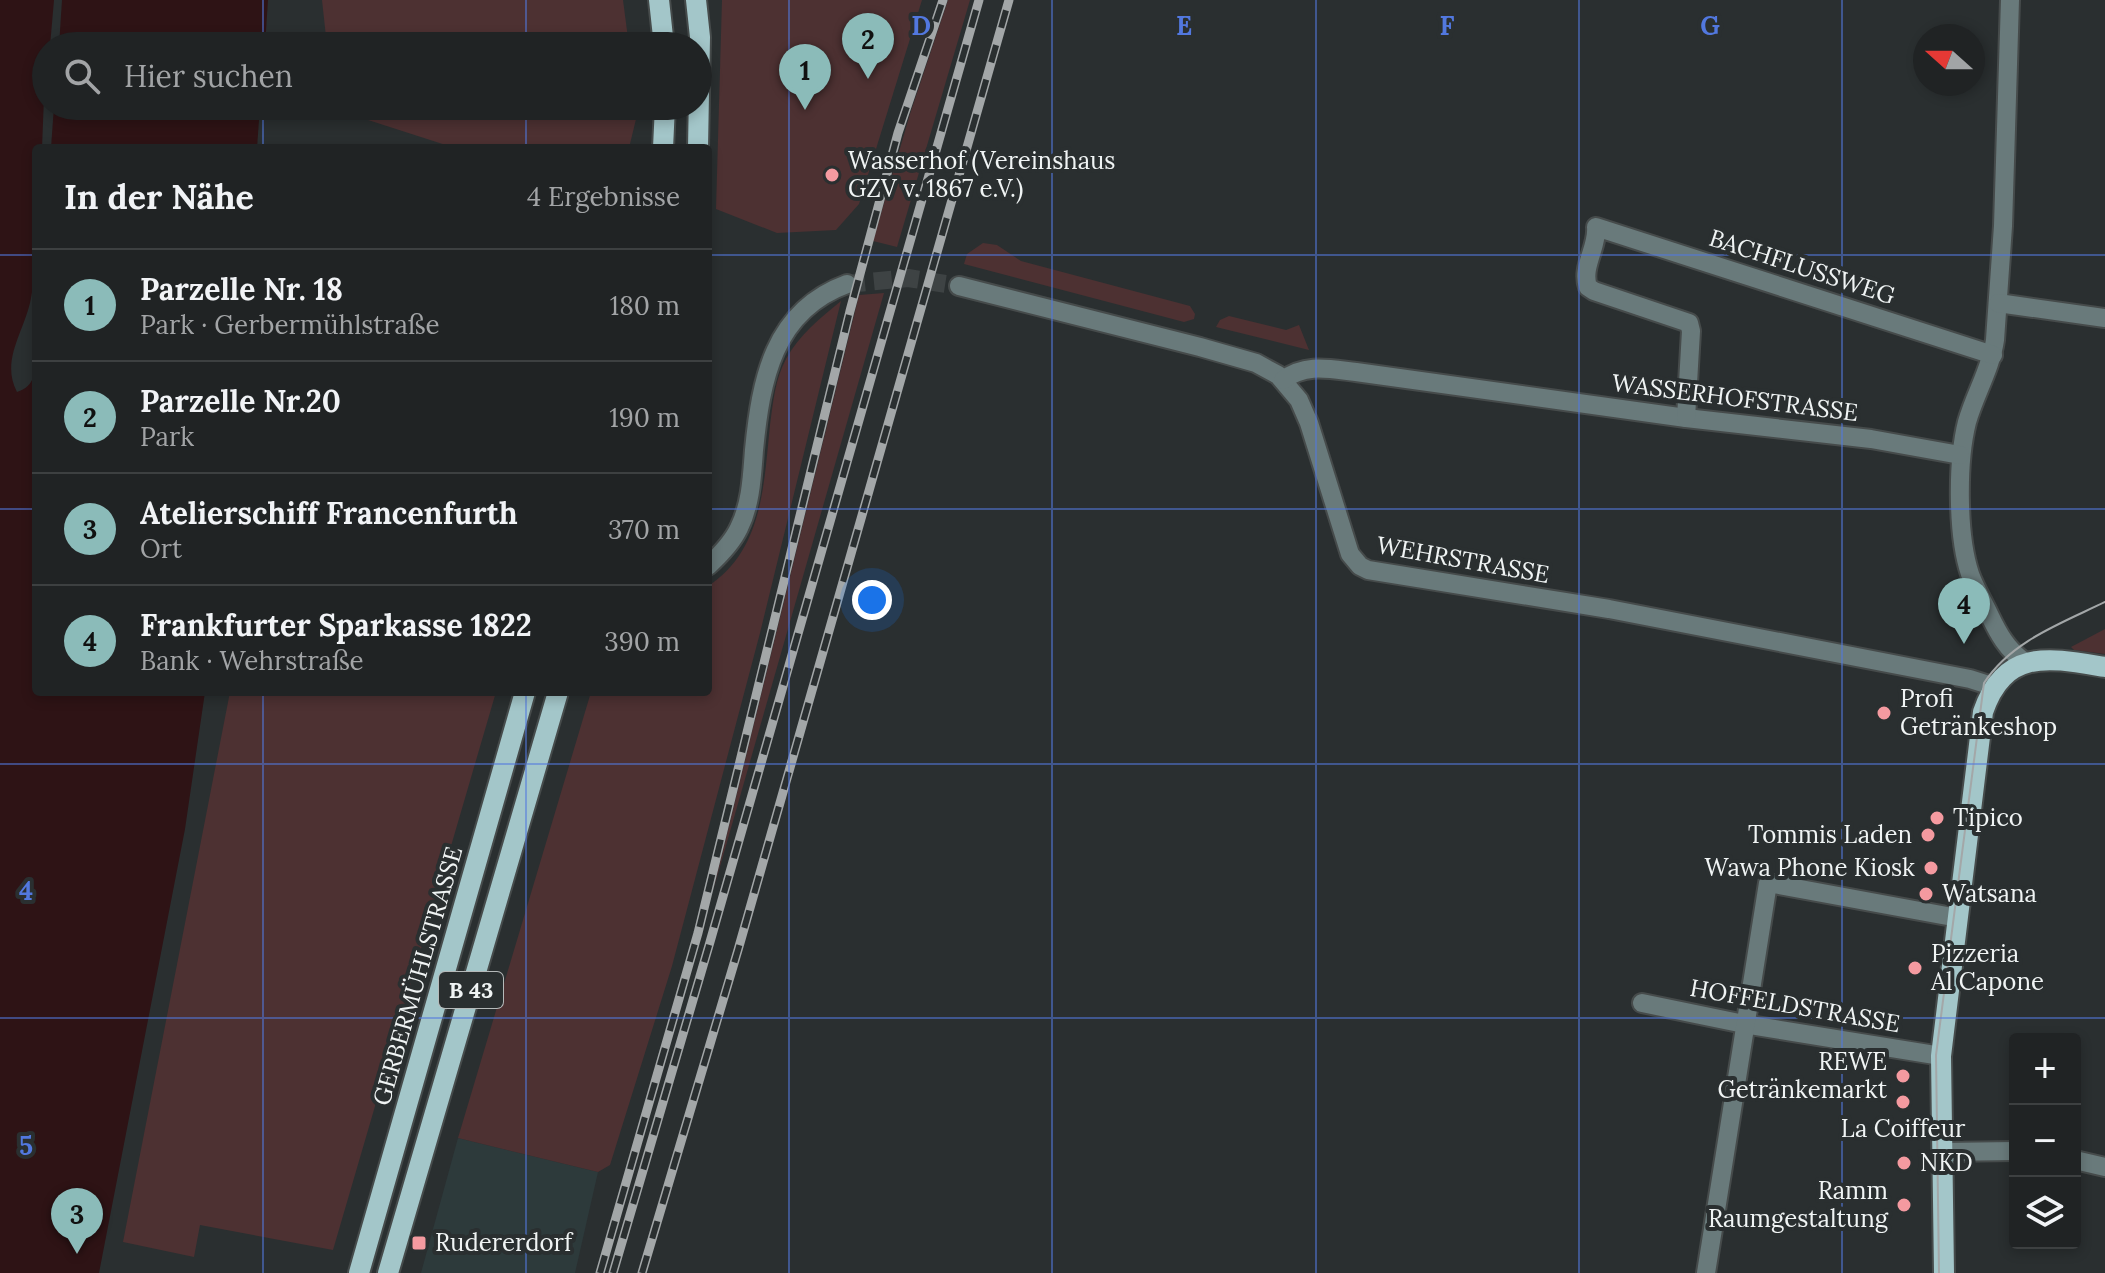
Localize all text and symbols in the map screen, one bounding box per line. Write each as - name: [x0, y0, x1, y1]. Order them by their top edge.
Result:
- text: D: [911, 9, 931, 42]
- text: E: [1176, 9, 1192, 42]
- text: F: [1440, 9, 1455, 42]
- text: G: [1700, 9, 1720, 42]
- pin: 2: [842, 13, 894, 79]
- north arrow: [1913, 24, 1985, 96]
- search box: [32, 32, 712, 120]
- pin: 1: [779, 44, 831, 110]
- icon: search: [60, 54, 104, 98]
- text: Hier suchen: [124, 57, 293, 95]
- place label: Wasserhof (Vereinshaus GZV v. 1867 e.V.): [848, 145, 1115, 204]
- marker: Wasserhof (Vereinshaus GZV v. 1867 e.V.): [823, 166, 841, 184]
- text: In der Nähe: [64, 175, 254, 218]
- text: 4 Ergebnisse: [527, 180, 680, 213]
- street label: BACHFLUSSWEG: [1705, 222, 1899, 311]
- text: Parzelle Nr. 18: [140, 270, 343, 308]
- text: 1: [85, 289, 95, 322]
- text: 180 m: [610, 289, 680, 322]
- text: Park · Gerbermühlstraße: [140, 308, 440, 341]
- street label: WASSERHOFSTRASSE: [1610, 367, 1860, 428]
- text: Parzelle Nr.20: [140, 382, 341, 420]
- text: 2: [83, 401, 97, 434]
- text: 190 m: [609, 401, 680, 434]
- text: Park: [140, 420, 194, 453]
- text: Atelierschiff Francenfurth: [140, 494, 518, 532]
- text: 3: [83, 513, 97, 546]
- text: 370 m: [608, 513, 680, 546]
- street label: WEHRSTRASSE: [1374, 529, 1552, 590]
- text: Ort: [140, 532, 182, 565]
- pin: 4: [1938, 578, 1990, 644]
- your location: [852, 580, 892, 620]
- text: Frankfurter Sparkasse 1822: [140, 606, 532, 644]
- text: 4: [83, 625, 97, 658]
- text: 390 m: [604, 625, 680, 658]
- text: Bank · Wehrstraße: [140, 644, 364, 677]
- place label: Profi Getränkeshop: [1900, 683, 2057, 742]
- marker: Profi Getränkeshop: [1875, 704, 1893, 722]
- place label: Tipico: [1953, 802, 2023, 833]
- marker: Tipico: [1928, 809, 1946, 827]
- place label: Tommis Laden: [1748, 819, 1912, 850]
- marker: Tommis Laden: [1919, 826, 1937, 844]
- street label: GERBERMÜHLSTRASSE: [366, 843, 469, 1109]
- place label: Wawa Phone Kiosk: [1704, 852, 1915, 883]
- marker: Wawa Phone Kiosk: [1922, 859, 1940, 877]
- text: 4: [19, 874, 33, 907]
- place label: Watsana: [1942, 878, 2037, 909]
- marker: Watsana: [1917, 885, 1935, 903]
- place label: Pizzeria Al Capone: [1930, 938, 2044, 997]
- marker: Pizzeria Al Capone: [1906, 959, 1924, 977]
- road number: B 43: [439, 972, 503, 1008]
- street label: HOFFELDSTRASSE: [1688, 972, 1903, 1039]
- map controls: [2009, 1033, 2081, 1249]
- button: +: [2009, 1033, 2081, 1105]
- place label: REWE Getränkemarkt: [1717, 1046, 1888, 1105]
- marker: REWE Getränkemarkt: [1894, 1067, 1912, 1085]
- marker: La Coiffeur: [1894, 1093, 1912, 1111]
- button: −: [2009, 1105, 2081, 1177]
- place label: La Coiffeur: [1841, 1113, 1966, 1144]
- text: 5: [19, 1129, 33, 1162]
- place label: NKD: [1920, 1147, 1973, 1178]
- marker: NKD: [1895, 1154, 1913, 1172]
- place label: Ramm Raumgestaltung: [1708, 1175, 1889, 1234]
- button: layers: [2009, 1177, 2081, 1249]
- pin: 3: [51, 1188, 103, 1254]
- marker: Ramm Raumgestaltung: [1895, 1196, 1913, 1214]
- place label: Rudererdorf: [435, 1227, 574, 1258]
- marker: Rudererdorf: [410, 1234, 428, 1252]

